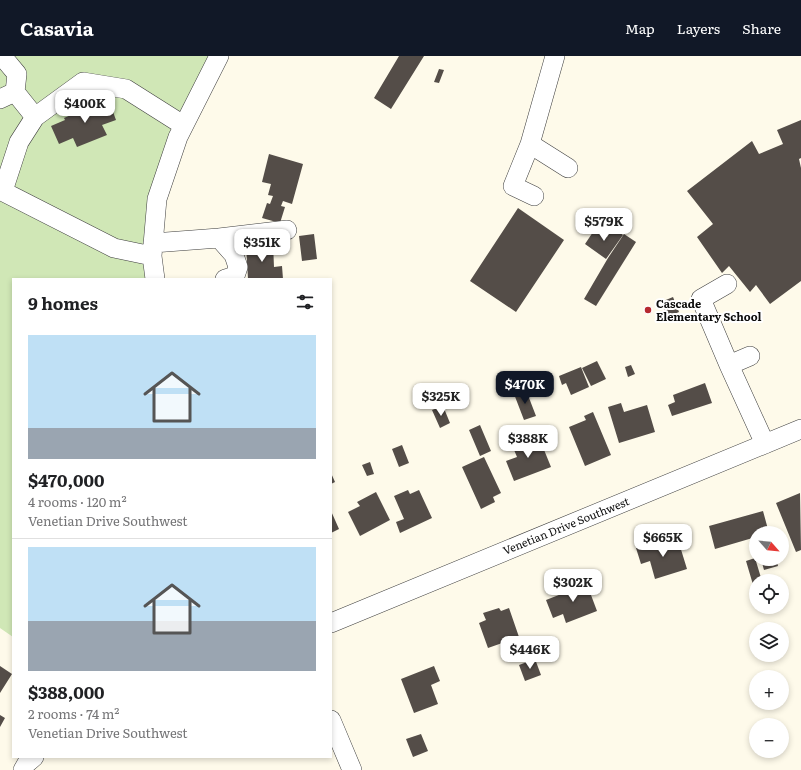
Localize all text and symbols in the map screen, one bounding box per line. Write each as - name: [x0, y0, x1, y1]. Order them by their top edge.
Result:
- text: Casavia: [20, 14, 94, 42]
- text: Map: [625, 18, 655, 38]
- text: Layers: [677, 18, 720, 38]
- text: Share: [742, 18, 781, 38]
- pin: $400K: [57, 90, 113, 124]
- text: $400K: [64, 93, 106, 112]
- pin: $579K: [576, 208, 632, 242]
- text: $579K: [584, 211, 624, 230]
- pin: $351K: [234, 229, 290, 263]
- text: $351K: [243, 232, 281, 251]
- text: 9 homes: [28, 290, 98, 315]
- icon: filters: [294, 291, 316, 313]
- place label: Cascade Elementary School: [656, 295, 761, 324]
- marker: Cascade Elementary School: [643, 305, 653, 315]
- icon: home: [136, 361, 208, 433]
- pin: $470K: [497, 371, 553, 405]
- text: $470K: [505, 374, 545, 393]
- pin: $325K: [413, 383, 469, 417]
- text: $325K: [422, 386, 460, 405]
- pin: $388K: [500, 425, 556, 459]
- text: $388K: [508, 428, 548, 447]
- text: $470,000: [28, 467, 104, 492]
- text: 4 rooms · 120 m²: [28, 492, 127, 511]
- street label: Venetian Drive Southwest: [500, 492, 632, 558]
- text: Venetian Drive Southwest: [28, 511, 188, 530]
- pin: $665K: [635, 524, 691, 558]
- north arrow: [749, 526, 789, 566]
- map controls: [749, 526, 789, 758]
- text: $665K: [643, 527, 683, 546]
- pin: $302K: [545, 569, 601, 603]
- text: $302K: [553, 572, 593, 591]
- icon: home: [136, 573, 208, 645]
- button: locate: [749, 574, 789, 614]
- button: layers: [749, 622, 789, 662]
- pin: $446K: [502, 636, 558, 670]
- text: $446K: [509, 639, 551, 658]
- button: +: [749, 670, 789, 710]
- text: $388,000: [28, 679, 105, 704]
- text: 2 rooms · 74 m²: [28, 704, 119, 723]
- button: −: [749, 718, 789, 758]
- text: Venetian Drive Southwest: [28, 723, 188, 742]

